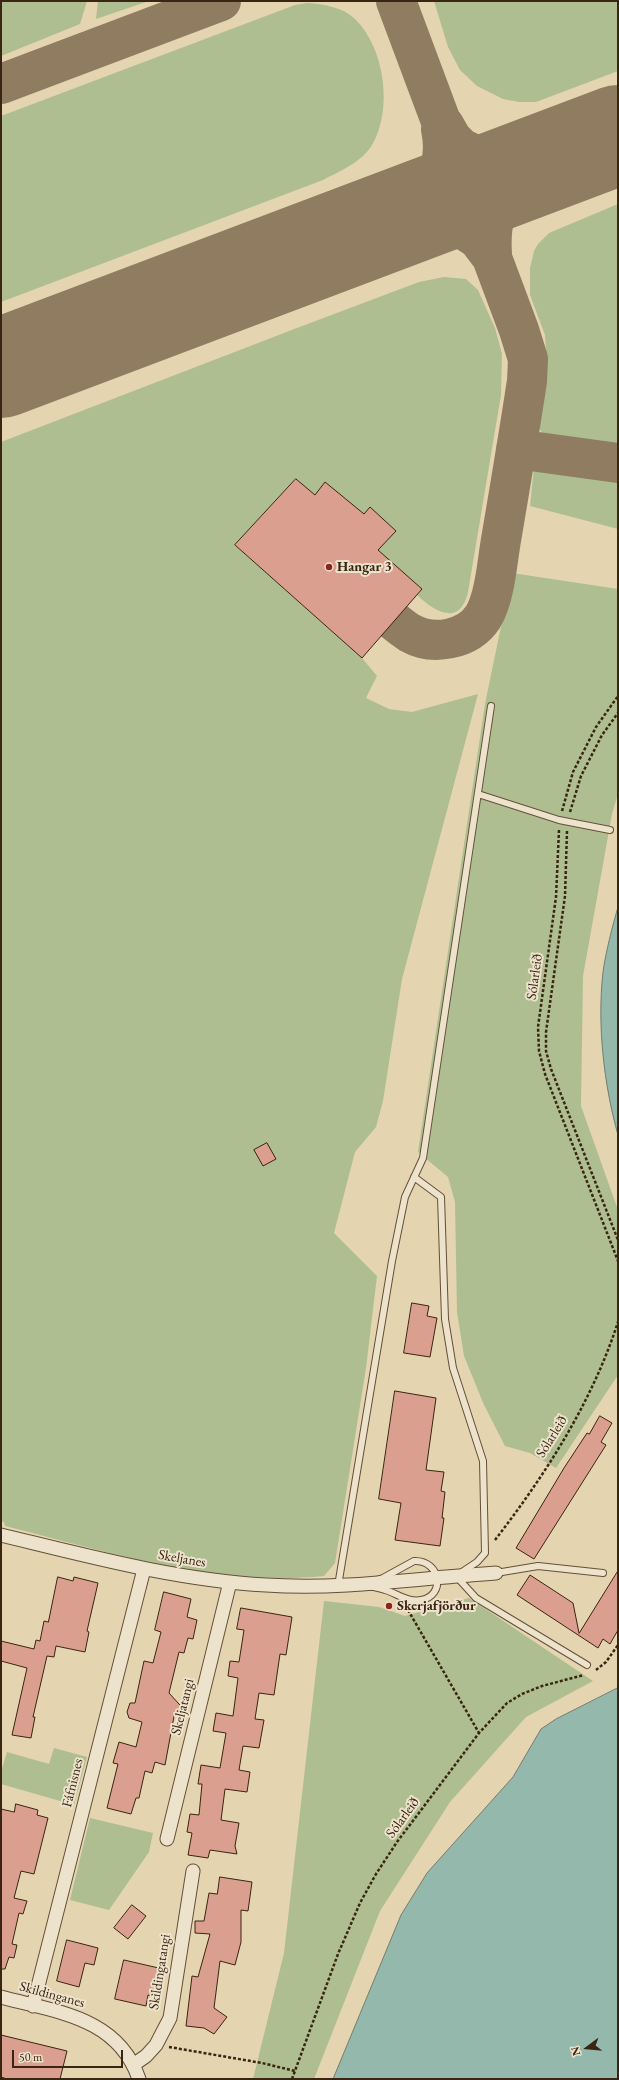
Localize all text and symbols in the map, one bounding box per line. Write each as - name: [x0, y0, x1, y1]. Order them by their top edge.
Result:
- place label: Hangar 3: [337, 559, 392, 575]
- marker: Hangar 3: [324, 562, 334, 572]
- street label: Sólarleið: [523, 953, 547, 1001]
- street label: Sólarleið: [533, 1413, 571, 1461]
- street label: Skeljanes: [157, 1547, 207, 1571]
- place label: Skerjafjörður: [397, 1598, 476, 1614]
- marker: Skerjafjörður: [384, 1601, 394, 1611]
- street label: Skeljatangi: [168, 1677, 198, 1737]
- street label: Fáfnisnes: [59, 1757, 87, 1809]
- street label: Sólarleið: [383, 1794, 423, 1842]
- street label: Skildingatangi: [146, 1933, 174, 2011]
- street label: Skildinganes: [18, 1978, 86, 2012]
- north arrow: [567, 2028, 607, 2068]
- scale bar: [14, 2042, 125, 2068]
- text: N: [568, 2045, 583, 2058]
- text: 50 m: [19, 2049, 42, 2065]

